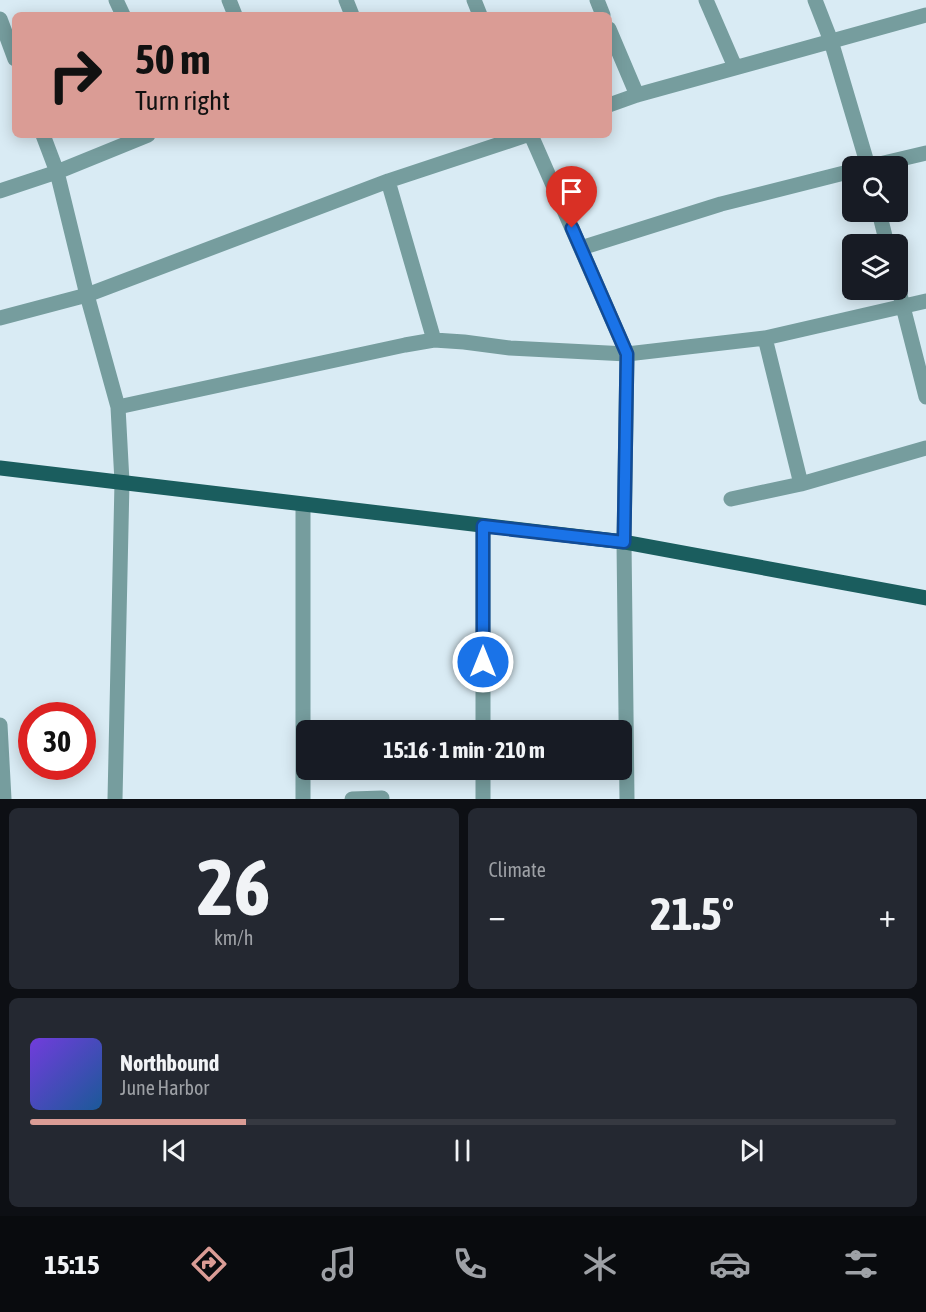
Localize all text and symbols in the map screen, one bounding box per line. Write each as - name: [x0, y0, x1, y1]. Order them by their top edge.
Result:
- text: 50 m: [135, 35, 210, 83]
- icon: right: [36, 36, 114, 114]
- text: Turn right: [135, 85, 230, 116]
- map controls: [842, 156, 908, 300]
- button: search: [842, 156, 908, 222]
- pin: [546, 166, 597, 228]
- icon: arrive: [555, 175, 588, 208]
- button: layers: [842, 234, 908, 300]
- position arrow: [451, 630, 515, 694]
- speed limit sign: 30: [18, 702, 96, 780]
- text: 15:16 · 1 min · 210 m: [383, 737, 545, 763]
- text: 26: [197, 842, 270, 932]
- text: Climate: [489, 858, 546, 881]
- text: 21.5°: [650, 888, 734, 940]
- text: −: [489, 896, 506, 934]
- text: +: [879, 896, 896, 934]
- text: km/h: [214, 926, 254, 949]
- text: Northbound: [120, 1050, 219, 1076]
- text: June Harbor: [120, 1076, 209, 1099]
- icon: previous: [158, 1134, 191, 1167]
- icon: pause: [446, 1134, 479, 1167]
- icon: next: [735, 1134, 768, 1167]
- icon: directions: [188, 1243, 230, 1285]
- icon: music: [318, 1243, 360, 1285]
- icon: phone: [449, 1243, 491, 1285]
- icon: climate: [579, 1243, 621, 1285]
- icon: car: [709, 1243, 751, 1285]
- icon: filters: [840, 1243, 882, 1285]
- text: 15:15: [44, 1249, 100, 1280]

